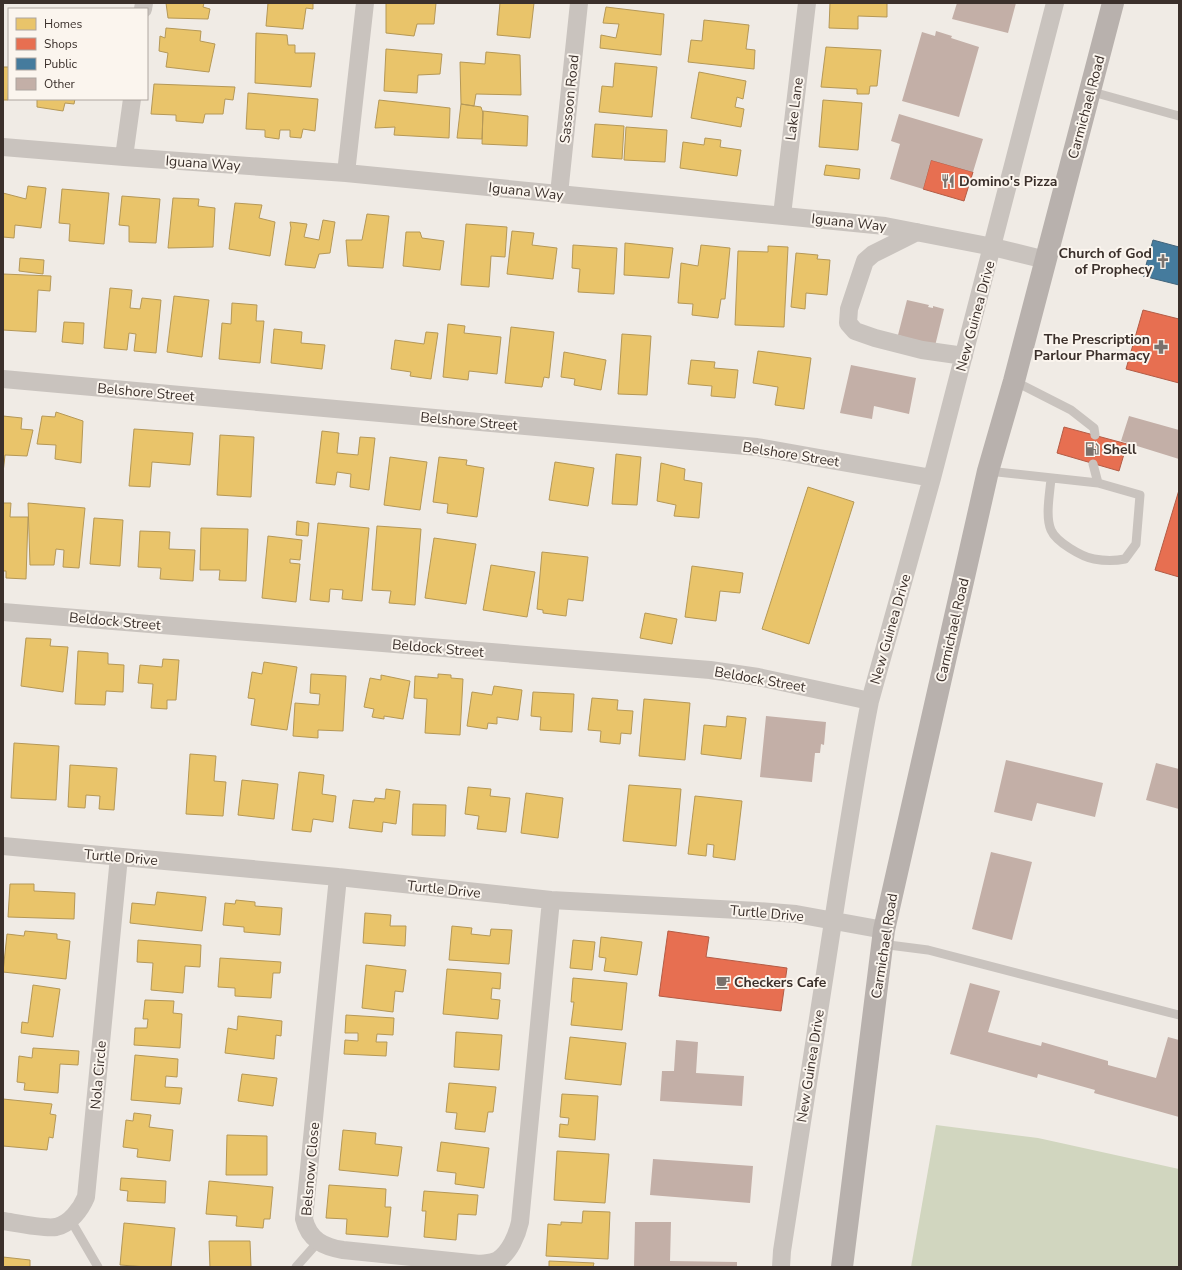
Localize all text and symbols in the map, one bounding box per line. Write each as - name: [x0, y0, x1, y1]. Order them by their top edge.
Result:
- legend: [8, 8, 148, 100]
- text: Homes: [44, 16, 82, 32]
- text: Shops: [44, 36, 78, 52]
- street label: Carmichael Road: [1064, 53, 1109, 161]
- street label: Sassoon Road: [555, 54, 584, 144]
- text: Public: [44, 56, 78, 72]
- text: Other: [44, 76, 76, 92]
- street label: Lake Lane: [781, 76, 808, 142]
- street label: Iguana Way: [165, 151, 242, 176]
- place label: Domino's Pizza: [959, 172, 1057, 191]
- restaurant icon: Domino's Pizza: [940, 173, 956, 189]
- street label: Iguana Way: [488, 178, 565, 205]
- street label: Iguana Way: [811, 209, 888, 236]
- place label: Church of God of Prophecy: [1059, 244, 1153, 279]
- church icon: Church of God of Prophecy: [1155, 253, 1171, 269]
- street label: New Guinea Drive: [952, 259, 999, 374]
- place label: The Prescription Parlour Pharmacy: [1034, 330, 1151, 365]
- pharmacy icon: The Prescription Parlour Pharmacy: [1153, 339, 1169, 355]
- street label: Belshore Street: [97, 379, 196, 406]
- street label: Belshore Street: [420, 408, 519, 435]
- street label: Belshore Street: [741, 437, 841, 472]
- place label: Shell: [1103, 440, 1137, 459]
- fuel station icon: Shell: [1084, 441, 1100, 457]
- street label: New Guinea Drive: [866, 572, 915, 687]
- street label: Carmichael Road: [931, 576, 974, 684]
- street label: Beldock Street: [68, 608, 162, 635]
- street label: Beldock Street: [391, 635, 485, 662]
- street label: Beldock Street: [713, 662, 807, 697]
- street label: Turtle Drive: [83, 845, 159, 870]
- street label: Turtle Drive: [406, 876, 482, 903]
- street label: Carmichael Road: [867, 892, 902, 1000]
- street label: Turtle Drive: [729, 901, 805, 926]
- place label: Checkers Cafe: [734, 973, 827, 992]
- cafe icon: Checkers Cafe: [715, 974, 731, 990]
- street label: New Guinea Drive: [792, 1008, 829, 1124]
- street label: Nola Circle: [86, 1040, 111, 1110]
- street label: Belsnow Close: [297, 1121, 324, 1217]

